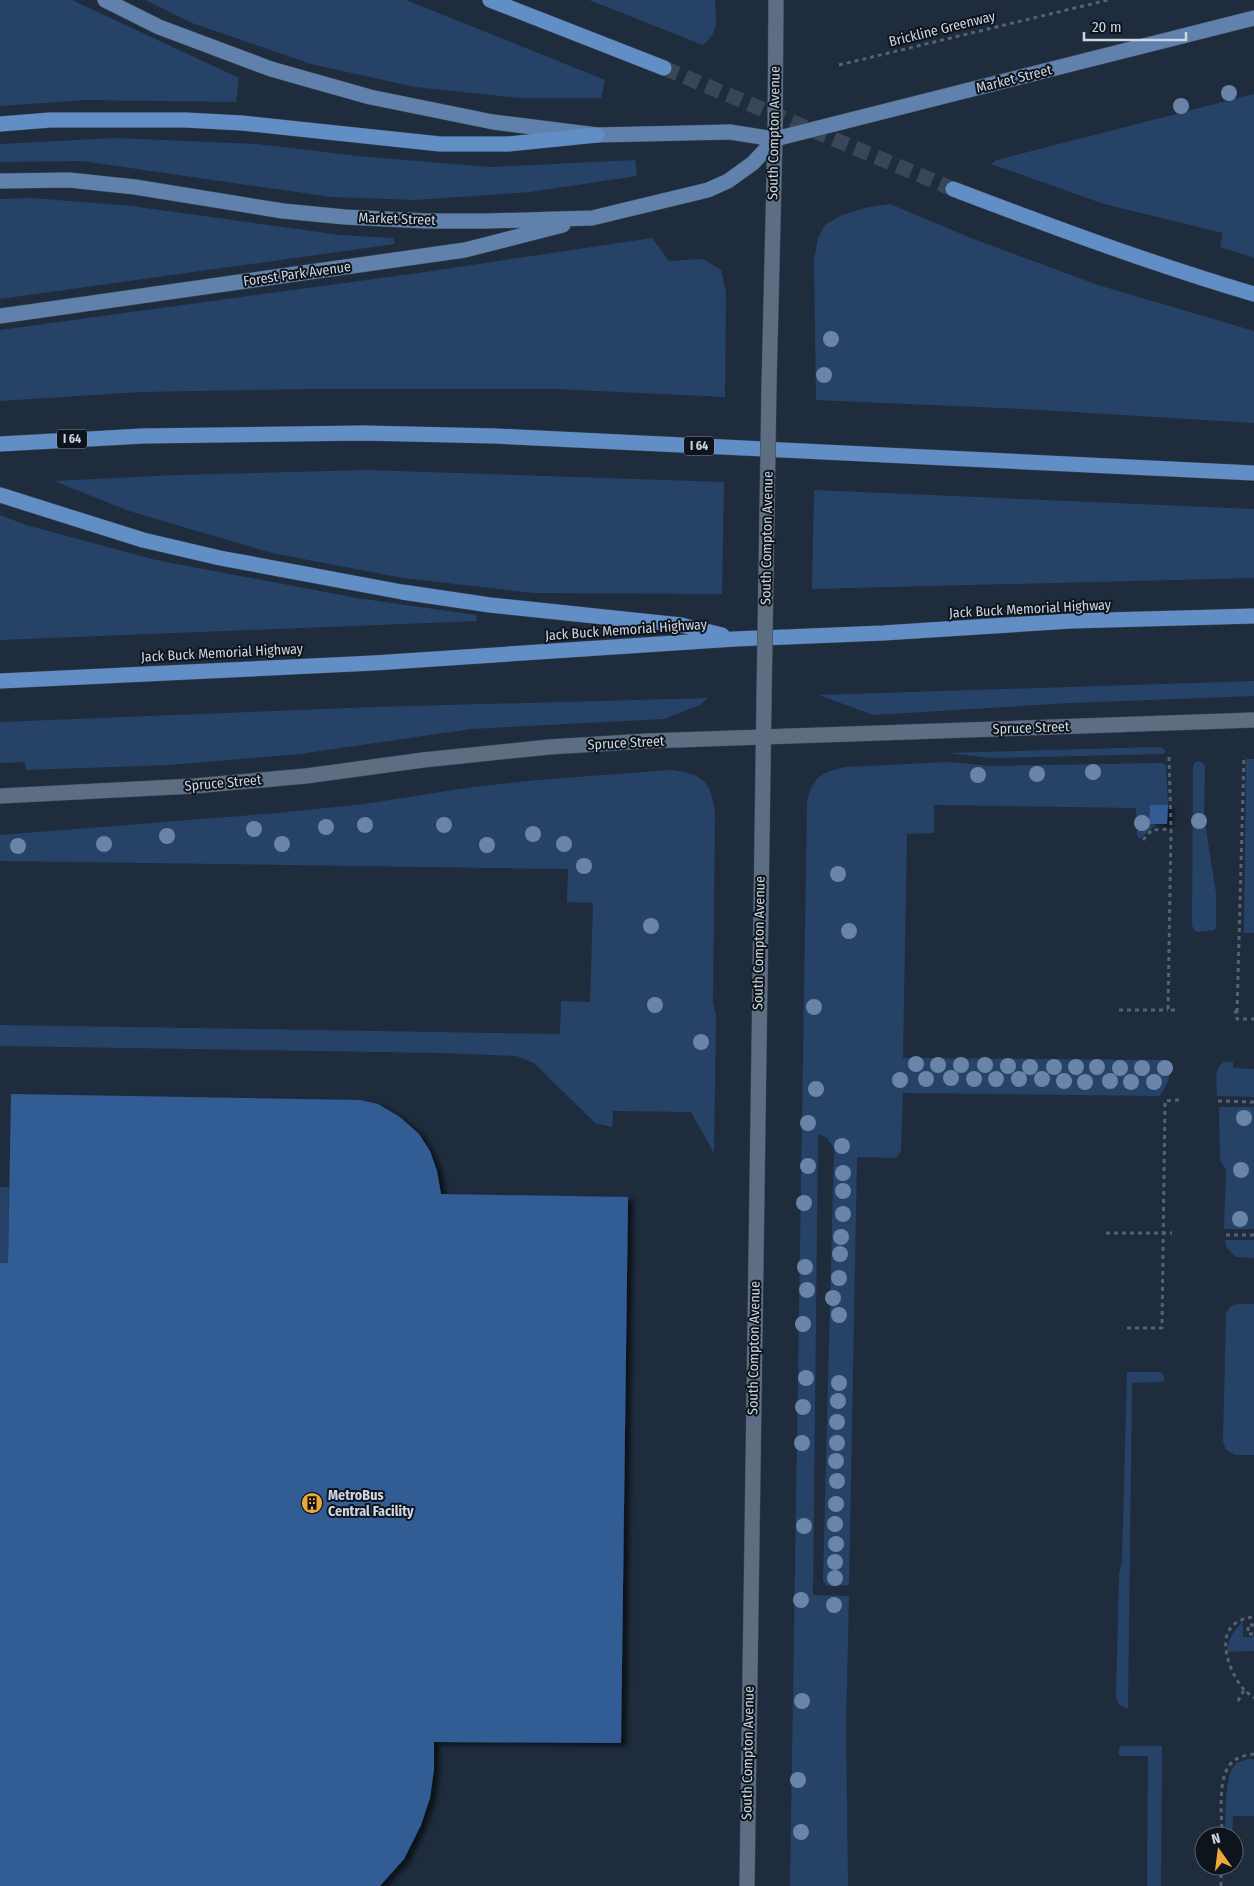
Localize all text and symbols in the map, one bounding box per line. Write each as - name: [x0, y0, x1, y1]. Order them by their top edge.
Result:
- street label: Brickline Greenway: [887, 7, 998, 50]
- scale bar: [1084, 10, 1186, 42]
- text: 20 m: [1092, 18, 1122, 36]
- street label: Market Street: [974, 61, 1054, 97]
- street label: South Compton Avenue: [764, 66, 784, 200]
- street label: Market Street: [358, 209, 436, 229]
- street label: Forest Park Avenue: [242, 258, 352, 290]
- road number: I 64: [57, 429, 87, 448]
- road number: I 64: [684, 436, 714, 456]
- street label: South Compton Avenue: [757, 471, 777, 605]
- street label: Jack Buck Memorial Highway: [949, 596, 1112, 622]
- street label: Jack Buck Memorial Highway: [544, 616, 708, 644]
- street label: Jack Buck Memorial Highway: [141, 640, 304, 666]
- street label: Spruce Street: [992, 718, 1070, 738]
- street label: Spruce Street: [587, 732, 665, 754]
- street label: Spruce Street: [184, 771, 262, 795]
- street label: South Compton Avenue: [749, 876, 769, 1010]
- street label: South Compton Avenue: [744, 1281, 764, 1415]
- place label: MetroBus Central Facility: [328, 1487, 414, 1520]
- building icon: MetroBus Central Facility: [300, 1491, 324, 1515]
- street label: South Compton Avenue: [738, 1686, 758, 1820]
- north arrow: [1194, 1826, 1244, 1876]
- text: N: [1210, 1830, 1222, 1848]

